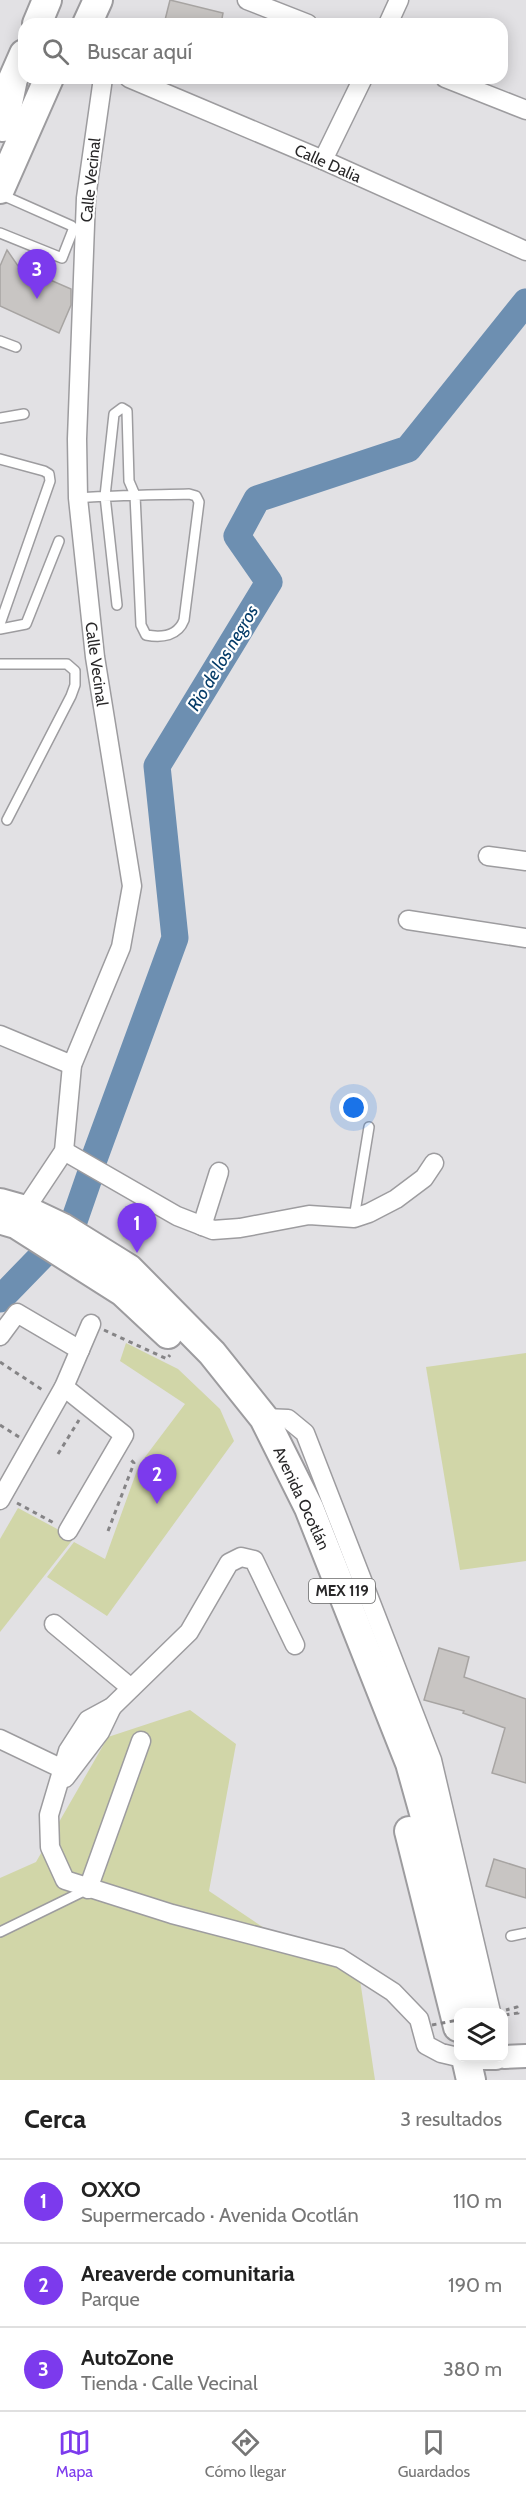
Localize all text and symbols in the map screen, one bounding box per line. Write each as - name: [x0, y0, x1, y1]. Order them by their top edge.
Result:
- search box: [18, 18, 508, 84]
- icon: search: [39, 35, 72, 68]
- text: Buscar aquí: [87, 38, 192, 65]
- street label: Calle Vecinal: [77, 137, 104, 223]
- street label: Calle Dalia: [292, 140, 364, 187]
- pin: 3: [18, 250, 57, 299]
- water label: Rio de los negros: [183, 601, 263, 715]
- street label: Calle Vecinal: [81, 621, 112, 708]
- your location: [339, 1093, 368, 1122]
- pin: 1: [118, 1204, 156, 1253]
- street label: Avenida Ocotlán: [269, 1444, 334, 1553]
- pin: 2: [138, 1454, 176, 1504]
- road number: MEX 119: [309, 1579, 375, 1603]
- map controls: [454, 2008, 508, 2062]
- button: layers: [454, 2008, 508, 2062]
- text: Cerca: [24, 2103, 86, 2135]
- text: 3 resultados: [400, 2107, 502, 2131]
- text: OXXO: [81, 2176, 141, 2203]
- text: 1: [40, 2189, 47, 2213]
- text: 110 m: [453, 2189, 502, 2213]
- text: Supermercado · Avenida Ocotlán: [81, 2203, 359, 2227]
- text: Areaverde comunitaria: [81, 2260, 295, 2287]
- text: 2: [38, 2273, 49, 2297]
- text: 190 m: [448, 2273, 502, 2297]
- text: Parque: [81, 2287, 140, 2311]
- text: AutoZone: [81, 2344, 174, 2371]
- text: 3: [38, 2357, 49, 2381]
- text: 380 m: [443, 2357, 502, 2381]
- text: Tienda · Calle Vecinal: [81, 2371, 258, 2395]
- tab: Mapa: [56, 2426, 93, 2481]
- tab: Cómo llegar: [205, 2426, 286, 2481]
- tab: Guardados: [398, 2426, 470, 2481]

